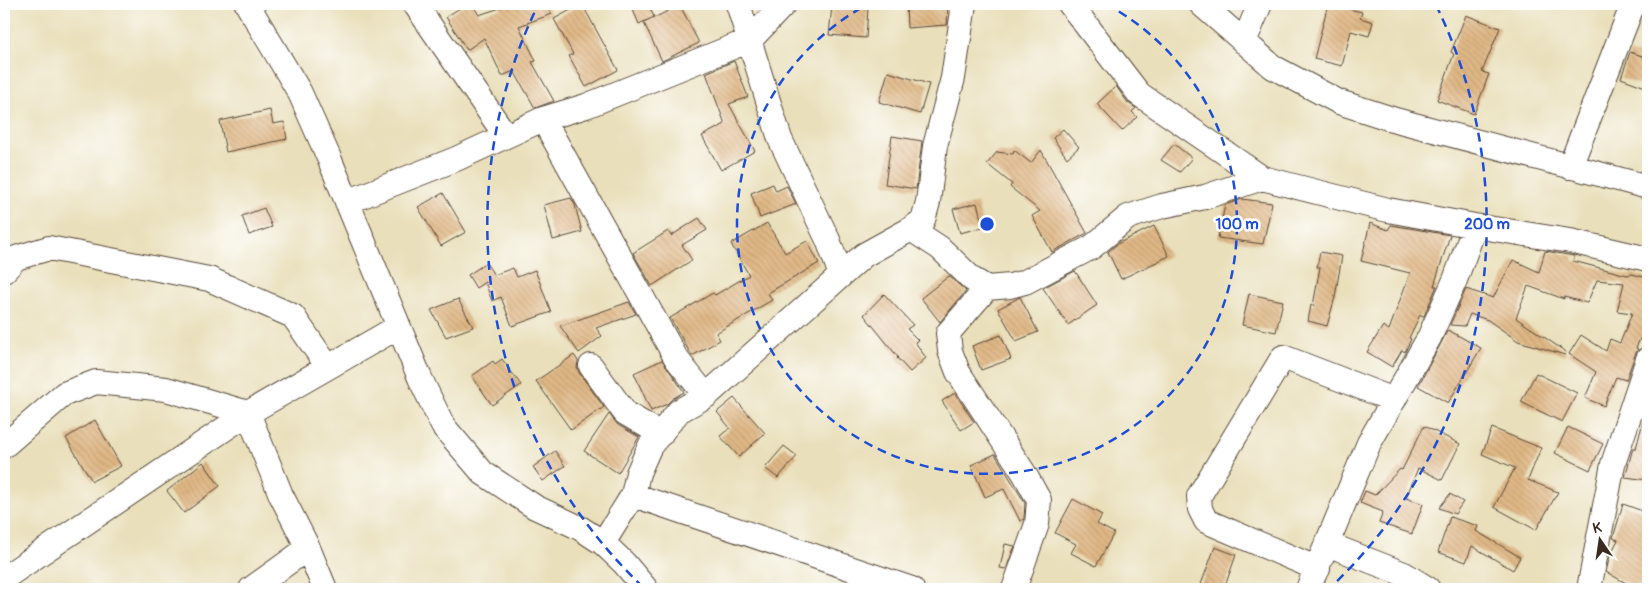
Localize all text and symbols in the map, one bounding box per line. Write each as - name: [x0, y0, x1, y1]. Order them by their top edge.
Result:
- centre of rings: [978, 215, 996, 233]
- text: 100 m: [1216, 215, 1258, 234]
- text: 200 m: [1464, 215, 1510, 234]
- north arrow: [1574, 516, 1624, 566]
- text: K: [1591, 518, 1604, 537]

